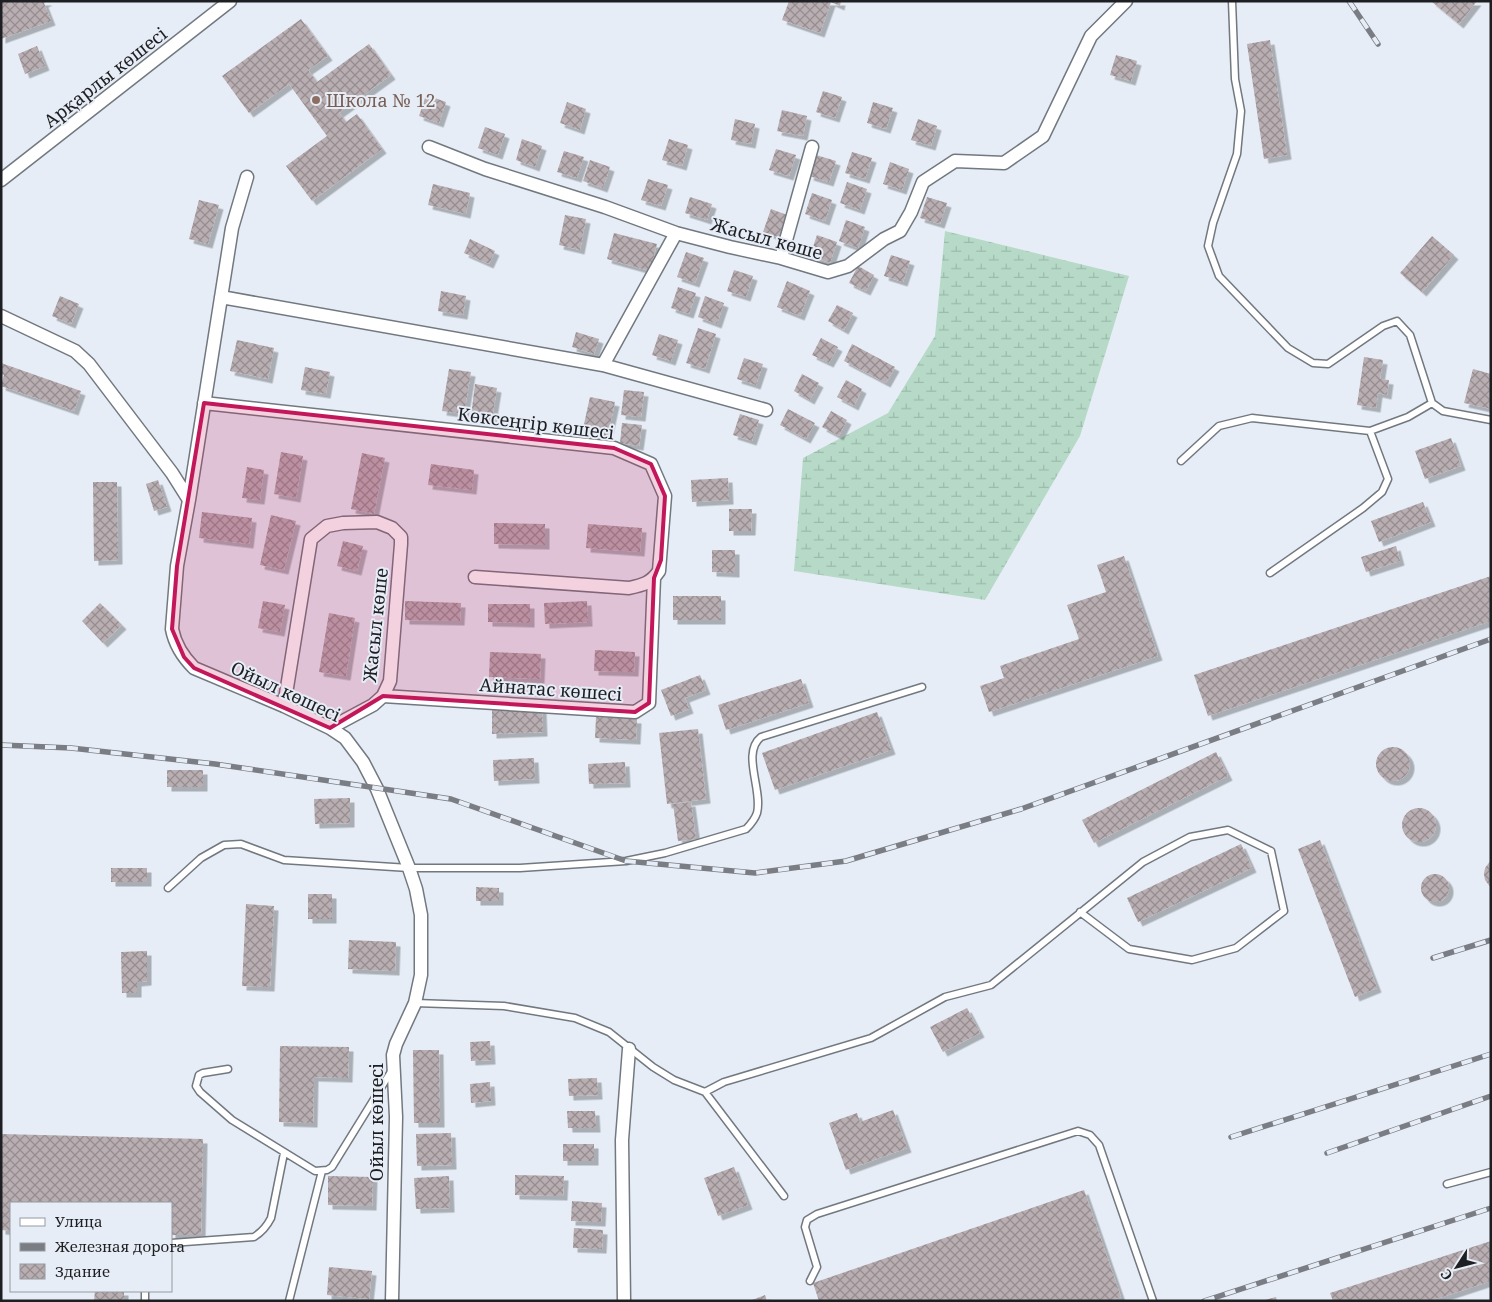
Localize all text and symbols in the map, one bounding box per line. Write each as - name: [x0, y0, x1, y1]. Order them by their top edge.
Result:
- street label: Арқарлы көшесі: [38, 21, 172, 133]
- place label: Школа № 12: [326, 88, 436, 112]
- marker: Школа № 12: [310, 94, 322, 106]
- street label: Жасыл көше: [707, 211, 826, 264]
- street label: Көксеңгір көшесі: [456, 401, 616, 445]
- street label: Жасыл көше: [357, 567, 393, 684]
- street label: Ойыл көшесі: [227, 655, 345, 727]
- street label: Айнатас көшесі: [479, 672, 623, 706]
- street label: Ойыл көшесі: [364, 1063, 388, 1181]
- legend: [10, 1202, 172, 1292]
- text: Улица: [55, 1211, 103, 1231]
- text: Железная дорога: [54, 1236, 185, 1256]
- north arrow: [1432, 1242, 1482, 1292]
- text: Здание: [55, 1261, 110, 1281]
- text: С: [1436, 1266, 1456, 1284]

